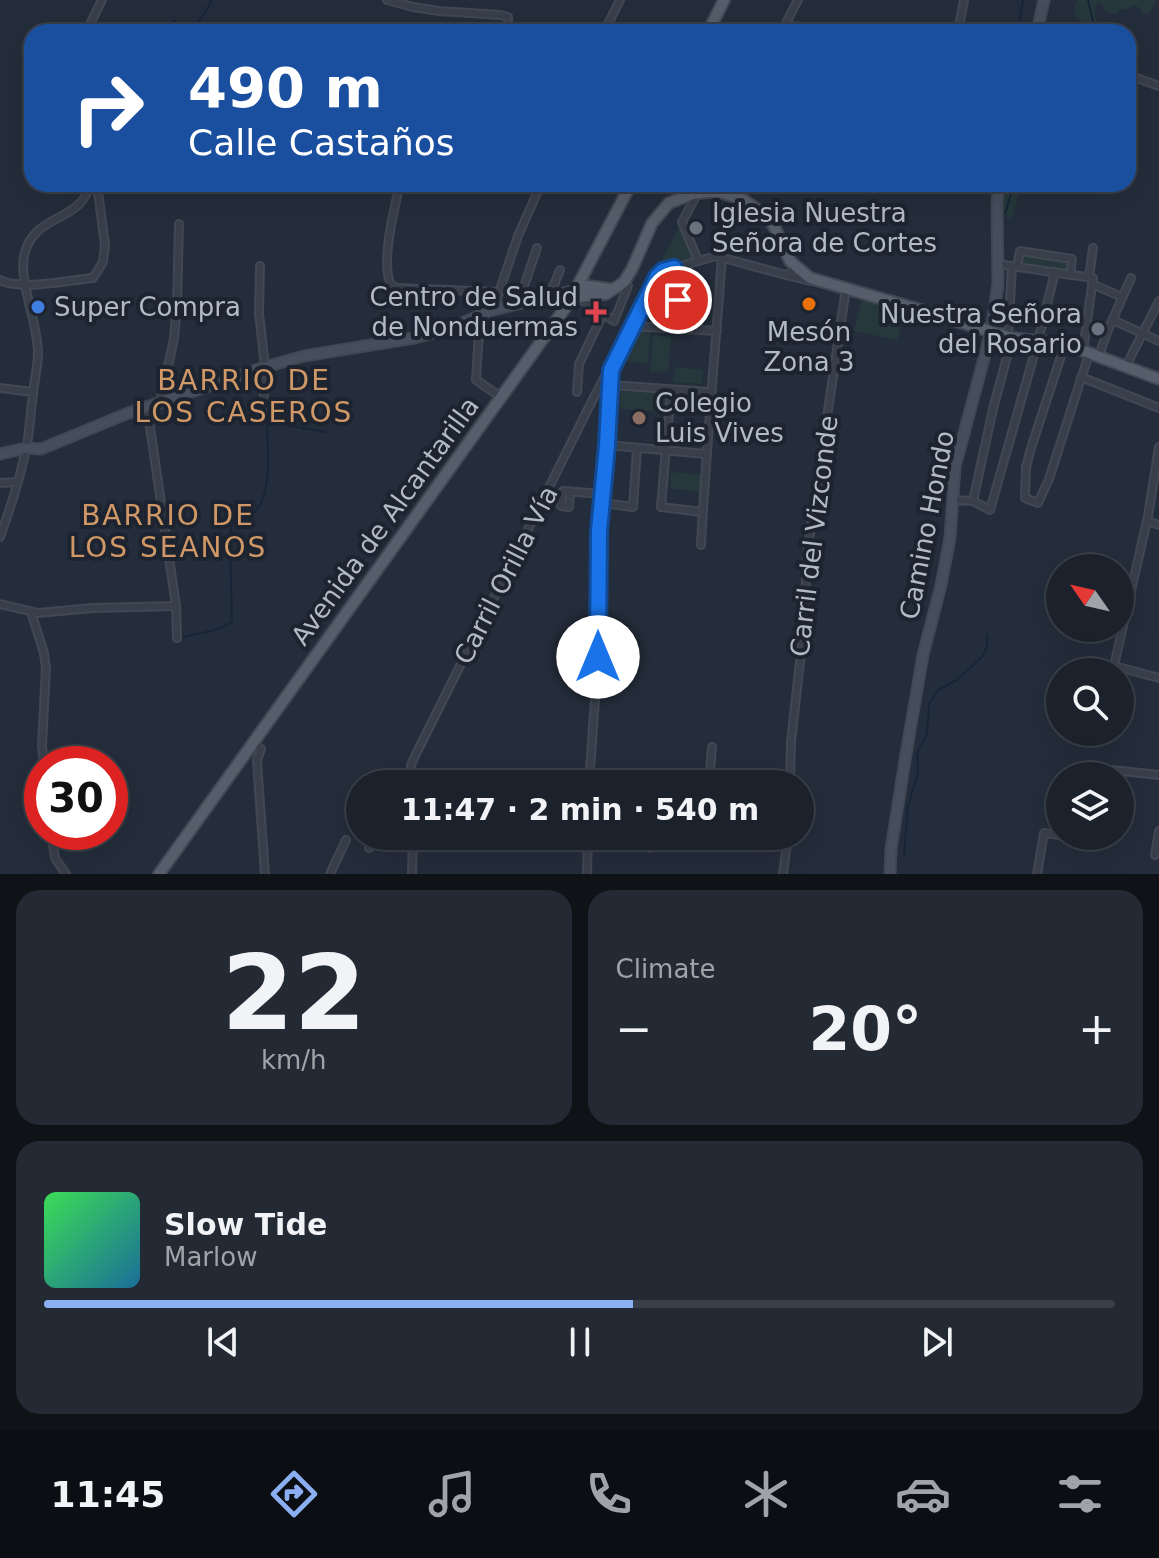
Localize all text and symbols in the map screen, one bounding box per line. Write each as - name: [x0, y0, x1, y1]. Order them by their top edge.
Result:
- text: 490 m: [188, 55, 383, 120]
- icon: right: [56, 56, 160, 160]
- text: Calle Castaños: [188, 122, 455, 163]
- place label: Iglesia Nuestra Señora de Cortes: [712, 198, 937, 258]
- marker: Iglesia Nuestra Señora de Cortes: [687, 219, 705, 237]
- pin: [644, 266, 712, 334]
- icon: arrive: [656, 278, 700, 322]
- place label: Centro de Salud de Nonduermas: [369, 282, 578, 342]
- place label: Super Compra: [54, 292, 241, 322]
- marker: Mesón Zona 3: [800, 295, 818, 313]
- marker: Super Compra: [29, 298, 47, 316]
- place label: Nuestra Señora del Rosario: [880, 299, 1082, 359]
- marker: Centro de Salud de Nonduermas: [585, 301, 607, 323]
- place label: Mesón Zona 3: [764, 317, 854, 377]
- marker: Nuestra Señora del Rosario: [1089, 320, 1107, 338]
- district label: BARRIO DE LOS CASEROS: [135, 364, 353, 429]
- place label: Colegio Luis Vives: [655, 388, 784, 448]
- street label: Avenida de Alcantarilla: [285, 391, 485, 651]
- marker: Colegio Luis Vives: [630, 409, 648, 427]
- street label: Carril del Vizconde: [784, 414, 844, 658]
- street label: Camino Hondo: [894, 428, 960, 622]
- street label: Carril Orilla Vía: [448, 481, 564, 669]
- district label: BARRIO DE LOS SEANOS: [69, 499, 267, 564]
- north arrow: [1046, 554, 1134, 642]
- map controls: [1046, 554, 1134, 850]
- position arrow: [556, 615, 640, 699]
- button: search: [1046, 658, 1134, 746]
- speed limit sign: 30: [24, 746, 128, 850]
- button: layers: [1046, 762, 1134, 850]
- text: 11:47 · 2 min · 540 m: [401, 792, 759, 827]
- text: 22: [221, 932, 366, 1054]
- text: Climate: [616, 954, 716, 984]
- text: 20°: [809, 994, 922, 1064]
- text: −: [616, 1003, 652, 1054]
- text: +: [1078, 1003, 1115, 1054]
- text: km/h: [261, 1045, 327, 1075]
- text: Slow Tide: [164, 1207, 327, 1242]
- text: Marlow: [164, 1242, 257, 1272]
- icon: previous: [201, 1320, 245, 1364]
- icon: pause: [558, 1320, 602, 1364]
- icon: next: [915, 1320, 959, 1364]
- icon: directions: [266, 1466, 322, 1522]
- icon: music: [424, 1466, 480, 1522]
- icon: phone: [581, 1466, 637, 1522]
- icon: climate: [738, 1466, 794, 1522]
- icon: car: [895, 1466, 951, 1522]
- icon: filters: [1052, 1466, 1108, 1522]
- text: 11:45: [51, 1474, 165, 1515]

